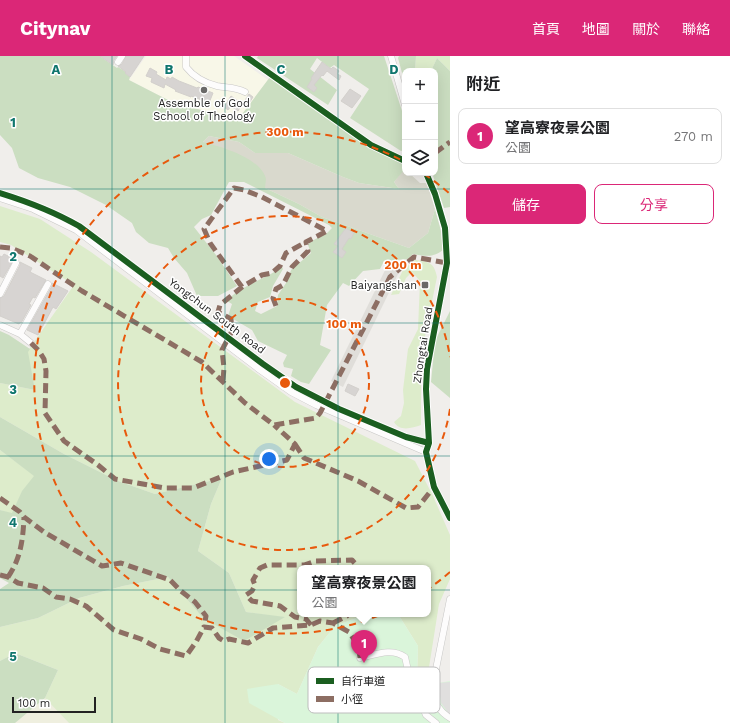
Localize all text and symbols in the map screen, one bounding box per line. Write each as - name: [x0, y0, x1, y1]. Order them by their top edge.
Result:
- text: Citynav: [20, 17, 91, 40]
- text: 首頁: [532, 21, 560, 37]
- text: 地圖: [582, 21, 610, 37]
- text: 關於: [632, 21, 660, 37]
- text: 聯絡: [682, 21, 710, 37]
- text: A: [52, 62, 61, 77]
- text: B: [165, 62, 174, 77]
- text: C: [277, 62, 286, 77]
- text: D: [389, 62, 399, 77]
- map controls: [402, 68, 438, 176]
- button: +: [402, 68, 438, 104]
- text: 附近: [466, 74, 500, 94]
- marker: Assemble of God School of Theology: [199, 85, 209, 95]
- place label: Assemble of God School of Theology: [153, 97, 255, 123]
- button: −: [402, 104, 438, 140]
- text: 1: [10, 115, 16, 130]
- text: 望高寮夜景公園: [505, 119, 610, 137]
- text: 300 m: [266, 125, 304, 139]
- text: 1: [477, 129, 483, 144]
- text: 270 m: [674, 129, 713, 144]
- button: layers: [402, 140, 438, 176]
- text: 公園: [505, 140, 531, 155]
- button: 儲存: [466, 184, 586, 224]
- button: 分享: [594, 184, 714, 224]
- text: 2: [9, 249, 17, 264]
- text: 200 m: [384, 258, 422, 272]
- street label: Yongchun South Road: [166, 275, 268, 357]
- place label: Baiyangshan: [351, 279, 417, 292]
- marker: Baiyangshan: [420, 280, 430, 290]
- street label: Zhongtai Road: [411, 306, 435, 384]
- text: 100 m: [326, 317, 362, 331]
- centre of rings: [278, 376, 292, 390]
- text: 3: [9, 382, 17, 397]
- your location: [259, 449, 279, 469]
- text: 4: [9, 515, 18, 530]
- popup: [297, 565, 431, 617]
- text: 望高寮夜景公園: [311, 574, 417, 592]
- text: 公園: [311, 595, 338, 610]
- pin: 1: [351, 630, 377, 663]
- text: 5: [9, 649, 17, 664]
- legend: [308, 667, 440, 713]
- text: 自行車道: [341, 675, 385, 688]
- text: 小徑: [341, 693, 363, 706]
- scale bar: [12, 695, 96, 714]
- text: 100 m: [18, 697, 50, 710]

